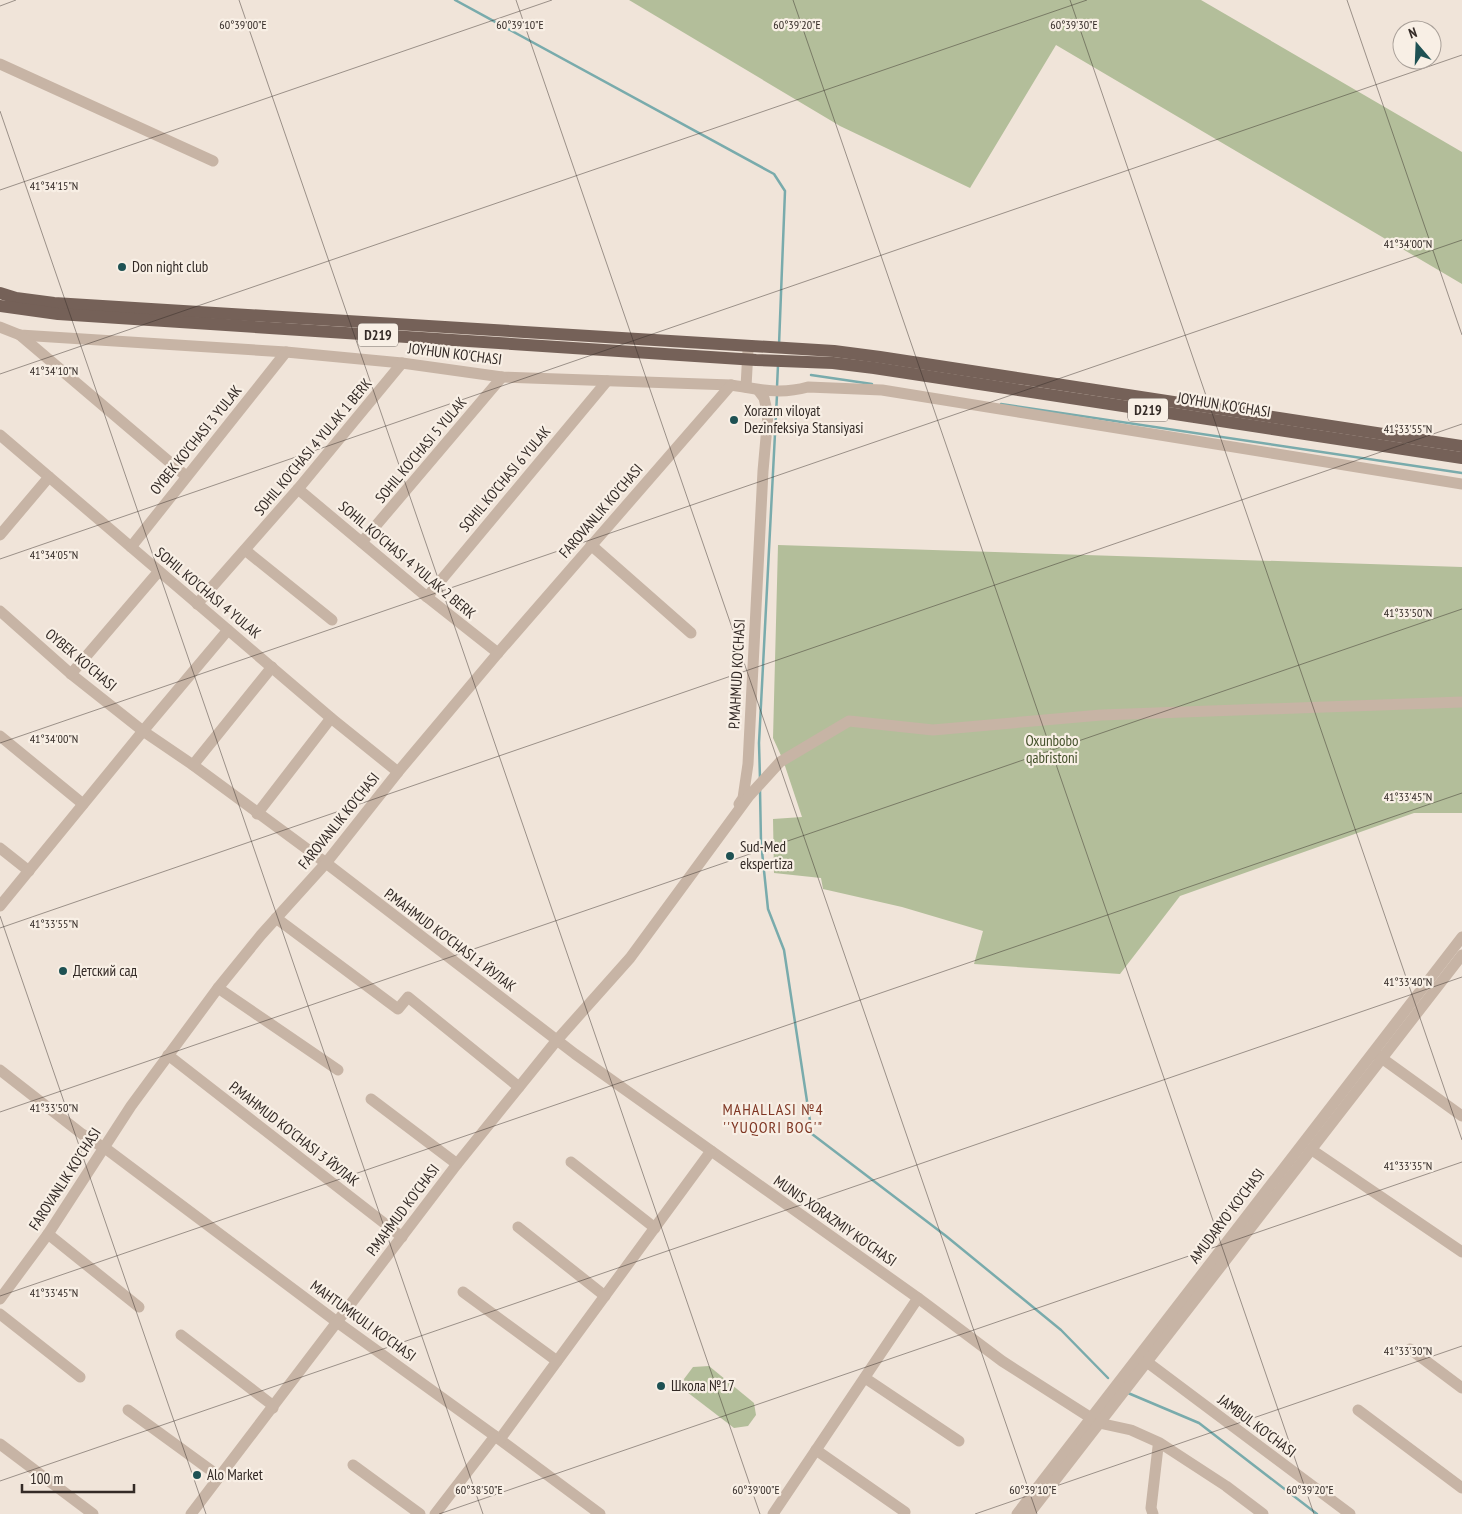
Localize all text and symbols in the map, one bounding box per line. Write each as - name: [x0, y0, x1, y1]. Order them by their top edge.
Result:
- text: 60°39'00"E: [219, 17, 267, 32]
- text: 60°39'10"E: [496, 17, 544, 32]
- text: 60°39'20"E: [773, 17, 821, 32]
- text: 60°39'30"E: [1050, 17, 1098, 32]
- north arrow: [1392, 20, 1442, 70]
- text: N: [1406, 23, 1419, 42]
- text: 41°34'15"N: [30, 178, 78, 193]
- text: 41°34'00"N: [1384, 236, 1432, 251]
- place label: Don night club: [132, 257, 208, 276]
- marker: Don night club: [116, 261, 128, 273]
- road number: D219: [358, 324, 398, 346]
- street label: JOYHUN KO'CHASI: [406, 338, 503, 369]
- text: 41°34'10"N: [30, 363, 78, 378]
- street label: SOHIL KO'CHASI 4 YULAK 1 BERK: [250, 374, 376, 519]
- street label: OYBEK KO'CHASI 3 YULAK: [146, 381, 246, 498]
- street label: JOYHUN KO'CHASI: [1175, 388, 1272, 421]
- street label: SOHIL KO'CHASI 5 YULAK: [371, 392, 471, 506]
- road number: D219: [1128, 398, 1168, 422]
- place label: Xorazm viloyat Dezinfeksiya Stansiyasi: [744, 401, 864, 437]
- marker: Xorazm viloyat Dezinfeksiya Stansiyasi: [728, 414, 740, 426]
- street label: SOHIL KO'CHASI 6 YULAK: [455, 421, 555, 535]
- text: 41°33'55"N: [1384, 421, 1432, 436]
- street label: FAROVANLIK KO'CHASI: [555, 460, 647, 562]
- street label: SOHIL KO'CHASI 4 YULAK 2 BERK: [335, 497, 480, 623]
- street label: SOHIL KO'CHASI 4 YULAK: [152, 543, 266, 643]
- text: 41°34'05"N: [30, 547, 78, 562]
- text: 41°33'50"N: [1384, 605, 1432, 620]
- street label: P.MAHMUD KO'CHASI: [724, 619, 749, 729]
- street label: OYBEK KO'CHASI: [42, 624, 121, 695]
- text: 41°34'00"N: [30, 731, 78, 746]
- park label: Oxunbobo qabristoni: [1025, 731, 1079, 767]
- street label: FAROVANLIK KO'CHASI: [294, 769, 383, 873]
- text: 41°33'45"N: [1384, 789, 1432, 804]
- place label: Sud-Med ekspertiza: [740, 837, 793, 873]
- marker: Sud-Med ekspertiza: [724, 850, 736, 862]
- street label: P.MAHMUD KO'CHASI 1 ЙУЛАК: [381, 884, 520, 996]
- text: 41°33'55"N: [30, 916, 78, 931]
- place label: Детский сад: [73, 961, 138, 980]
- marker: Детский сад: [57, 965, 69, 977]
- text: 41°33'40"N: [1384, 974, 1432, 989]
- street label: P.MAHMUD KO'CHASI 3 ЙУЛАК: [225, 1077, 364, 1191]
- district label: MAHALLASI №4 ''YUQORI BOG'": [722, 1099, 824, 1137]
- text: 41°33'50"N: [30, 1100, 78, 1115]
- street label: FAROVANLIK KO'CHASI: [24, 1124, 105, 1234]
- text: 41°33'35"N: [1384, 1158, 1432, 1173]
- street label: P.MAHMUD KO'CHASI: [362, 1160, 443, 1259]
- street label: AMUDARYO' KO'CHASI: [1185, 1165, 1268, 1267]
- street label: MUNIS XORAZMIY KO'CHASI: [770, 1171, 900, 1270]
- street label: MAHTUMKULI KO'CHASI: [307, 1276, 420, 1365]
- text: 41°33'45"N: [30, 1285, 78, 1300]
- text: 41°33'30"N: [1384, 1343, 1432, 1358]
- place label: Школа №17: [671, 1376, 735, 1395]
- marker: Школа №17: [655, 1380, 667, 1392]
- street label: JAMBUL KO'CHASI: [1214, 1389, 1300, 1461]
- scale bar: [22, 1462, 135, 1494]
- place label: Alo Market: [207, 1465, 263, 1484]
- text: 100 m: [30, 1469, 63, 1488]
- marker: Alo Market: [191, 1469, 203, 1481]
- text: 60°38'50"E: [455, 1482, 503, 1497]
- text: 60°39'00"E: [732, 1482, 780, 1497]
- text: 60°39'10"E: [1009, 1482, 1057, 1497]
- text: 60°39'20"E: [1286, 1482, 1334, 1497]

